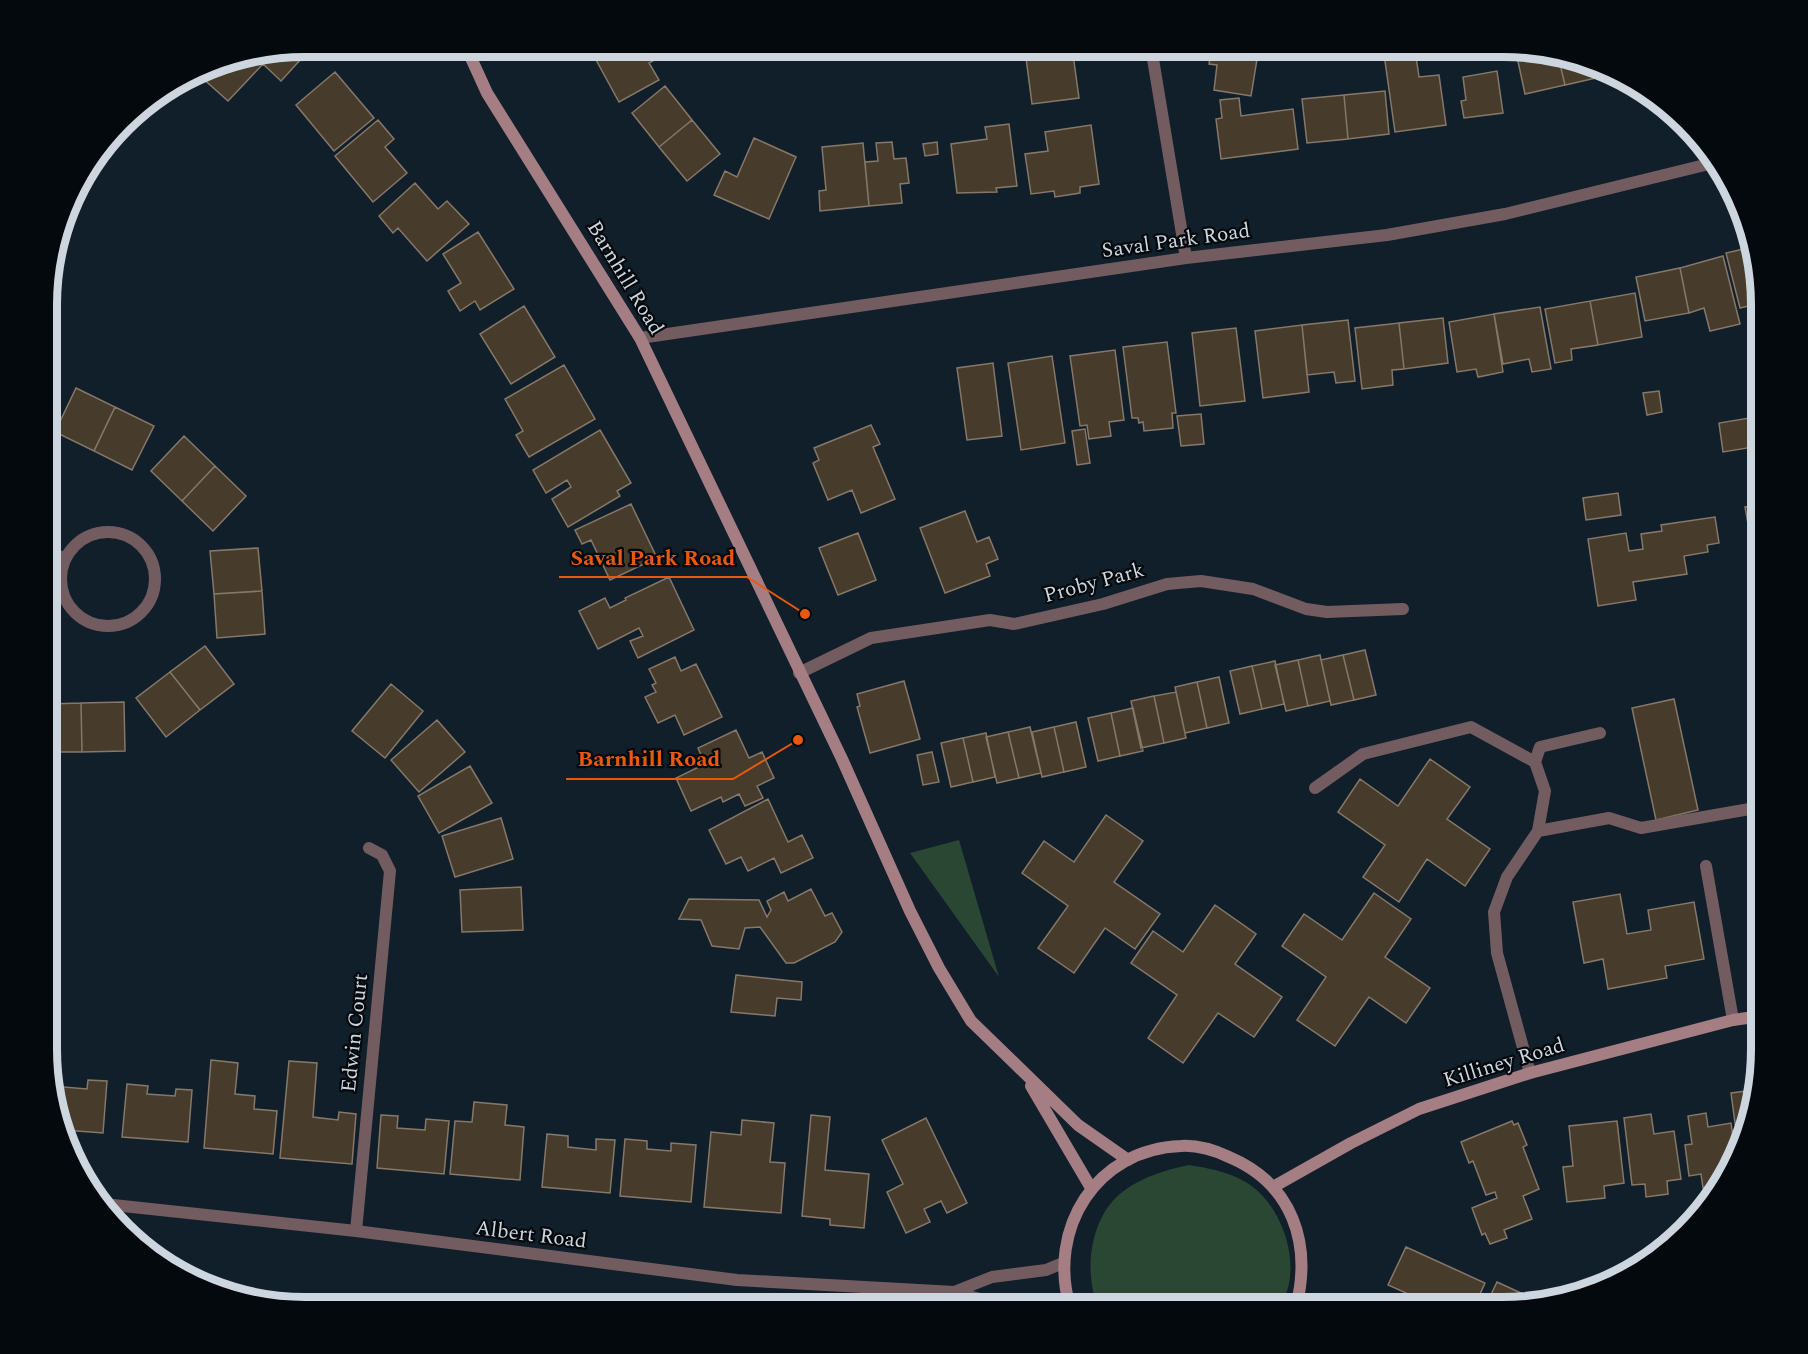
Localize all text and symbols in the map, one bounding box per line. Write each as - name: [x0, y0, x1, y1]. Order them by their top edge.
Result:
- street label: Barnhill Road: [578, 215, 672, 341]
- street label: Saval Park Road: [1100, 215, 1252, 267]
- callout: Saval Park Road: [559, 537, 747, 577]
- text: Saval Park Road: [571, 542, 736, 575]
- street label: Proby Park: [1040, 554, 1148, 612]
- callout: Barnhill Road: [566, 739, 733, 779]
- text: Barnhill Road: [578, 743, 721, 776]
- street label: Edwin Court: [333, 972, 377, 1094]
- street label: Killiney Road: [1439, 1029, 1569, 1097]
- street label: Albert Road: [473, 1212, 589, 1258]

